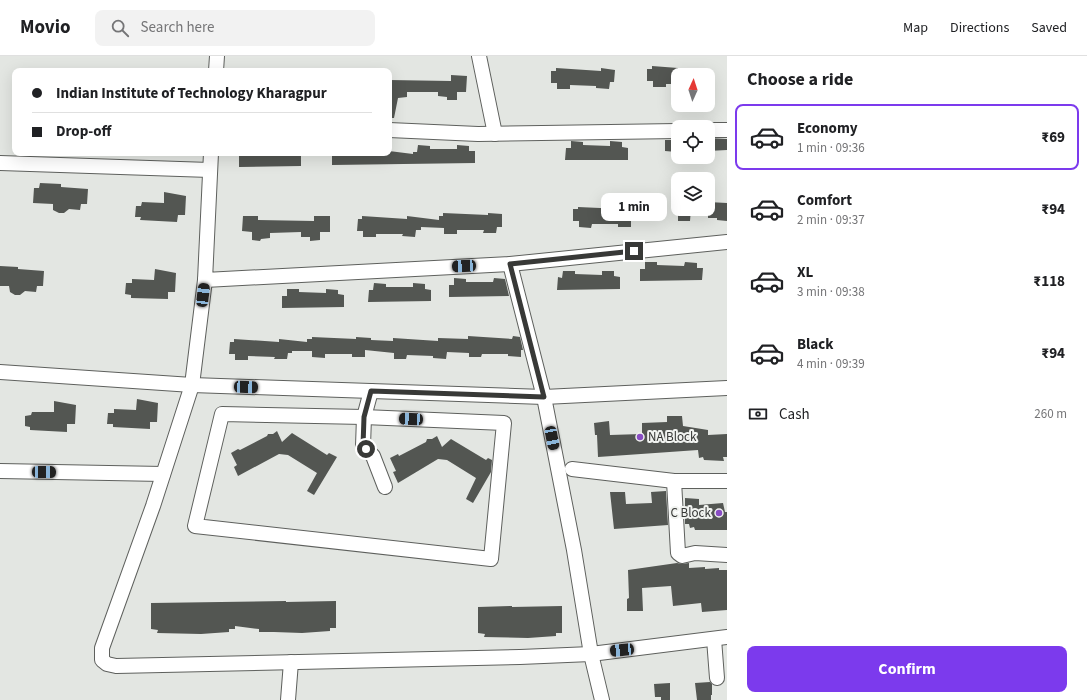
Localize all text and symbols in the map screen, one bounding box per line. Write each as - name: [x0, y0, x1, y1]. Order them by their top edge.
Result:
- search box: [95, 10, 375, 46]
- text: Movio: [20, 14, 71, 41]
- icon: search: [109, 17, 131, 39]
- text: Search here: [141, 17, 215, 38]
- text: Map: [903, 18, 928, 38]
- text: Directions: [950, 18, 1009, 38]
- text: Saved: [1031, 18, 1067, 38]
- text: Choose a ride: [747, 67, 853, 92]
- north arrow: [671, 68, 715, 112]
- map controls: [671, 68, 715, 216]
- text: Indian Institute of Technology Kharagpur: [56, 83, 327, 104]
- text: Economy: [797, 118, 858, 139]
- icon: car: [749, 119, 785, 155]
- button: locate: [671, 120, 715, 164]
- text: Drop-off: [56, 121, 111, 142]
- text: ₹69: [1041, 127, 1065, 148]
- text: 1 min · 09:36: [797, 139, 865, 157]
- button: layers: [671, 172, 715, 216]
- text: Comfort: [797, 190, 852, 211]
- icon: car: [749, 191, 785, 227]
- callout: 1 min: [601, 193, 667, 221]
- text: 1 min: [618, 198, 650, 216]
- text: ₹94: [1041, 199, 1065, 220]
- text: 2 min · 09:37: [797, 211, 865, 229]
- route end: [625, 242, 643, 260]
- car: [452, 259, 476, 273]
- text: XL: [797, 262, 813, 283]
- icon: car: [749, 263, 785, 299]
- text: ₹118: [1033, 271, 1065, 292]
- car: [196, 282, 210, 308]
- text: 3 min · 09:38: [797, 283, 865, 301]
- text: Black: [797, 334, 834, 355]
- icon: car: [749, 335, 785, 371]
- text: ₹94: [1041, 343, 1065, 364]
- text: 4 min · 09:39: [797, 355, 865, 373]
- car: [234, 381, 258, 393]
- icon: cash: [747, 403, 769, 425]
- text: Cash: [779, 404, 810, 425]
- text: 260 m: [1034, 405, 1067, 423]
- car: [399, 412, 423, 426]
- car: [544, 425, 560, 451]
- place label: NA Block: [648, 428, 697, 446]
- marker: NA Block: [635, 432, 645, 442]
- route start: [357, 440, 375, 458]
- car: [32, 466, 56, 478]
- place label: C Block: [671, 504, 712, 522]
- marker: C Block: [714, 508, 724, 518]
- car: [609, 643, 635, 657]
- button: Confirm: [747, 646, 1067, 692]

